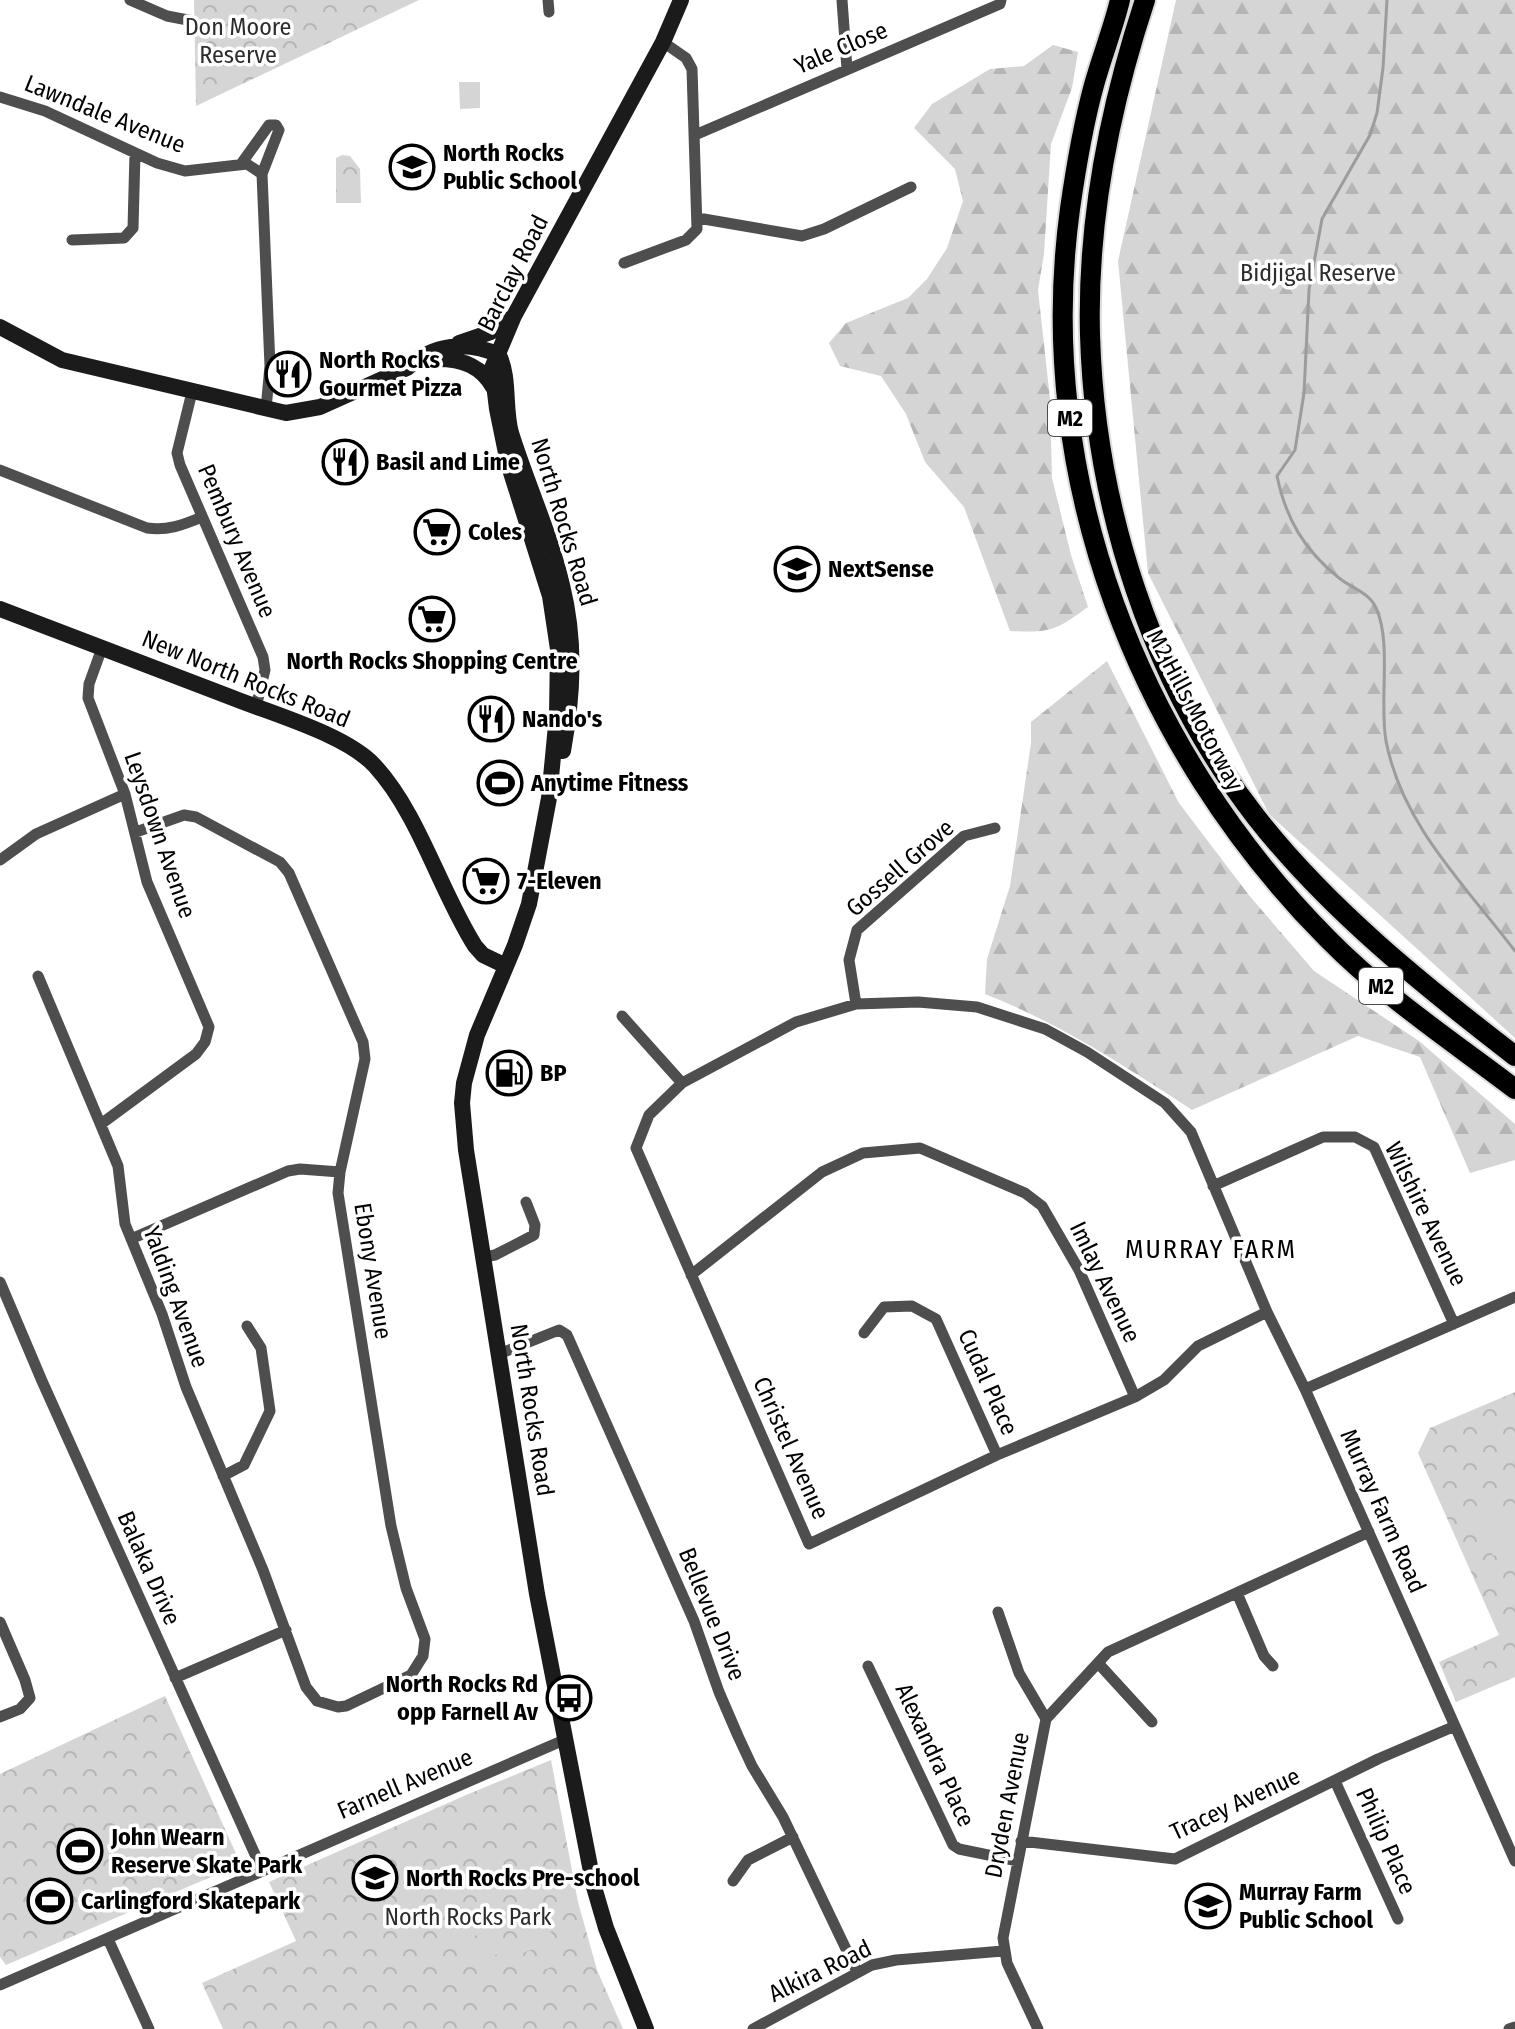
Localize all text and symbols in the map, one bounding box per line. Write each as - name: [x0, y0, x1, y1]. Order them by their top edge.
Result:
- park label: Don Moore Reserve: [185, 13, 291, 69]
- street label: Yale Close: [790, 16, 892, 80]
- street label: Lawndale Avenue: [21, 69, 189, 159]
- place label: North Rocks Public School: [443, 139, 577, 195]
- school or university icon: North Rocks Public School: [388, 143, 436, 191]
- street label: Barclay Road: [472, 210, 554, 336]
- park label: Bidjigal Reserve: [1240, 259, 1396, 287]
- place label: North Rocks Gourmet Pizza: [319, 346, 462, 402]
- restaurant icon: North Rocks Gourmet Pizza: [264, 350, 312, 398]
- road number: M2: [1048, 400, 1092, 436]
- street label: North Rocks Road: [525, 435, 603, 609]
- restaurant icon: Basil and Lime: [321, 438, 369, 486]
- place label: Basil and Lime: [376, 448, 520, 476]
- street label: Pembury Avenue: [192, 460, 282, 622]
- supermarket icon: Coles: [413, 508, 461, 556]
- place label: Coles: [468, 518, 523, 546]
- school or university icon: NextSense: [773, 545, 821, 593]
- place label: NextSense: [828, 555, 934, 583]
- supermarket icon: North Rocks Shopping Centre: [408, 595, 456, 643]
- street label: New North Rocks Road: [138, 624, 354, 734]
- street label: M2 Hills Motorway: [1141, 625, 1249, 795]
- place label: North Rocks Shopping Centre: [286, 647, 578, 675]
- restaurant icon: Nando's: [467, 695, 515, 743]
- place label: Nando's: [522, 705, 603, 733]
- street label: Leysdown Avenue: [118, 748, 202, 922]
- sports icon: Anytime Fitness: [476, 759, 524, 807]
- place label: Anytime Fitness: [530, 769, 689, 797]
- street label: Gossell Grove: [841, 814, 959, 922]
- supermarket icon: 7-Eleven: [462, 857, 510, 905]
- place label: 7-Eleven: [517, 867, 602, 895]
- road number: M2: [1359, 968, 1403, 1004]
- fuel station icon: BP: [485, 1049, 533, 1097]
- place label: BP: [540, 1059, 566, 1087]
- street label: Wilshire Avenue: [1379, 1137, 1473, 1291]
- street label: Ebony Avenue: [348, 1201, 398, 1341]
- street label: Imlay Avenue: [1064, 1217, 1146, 1347]
- street label: Yalding Avenue: [137, 1222, 215, 1372]
- district label: MURRAY FARM: [1125, 1234, 1297, 1265]
- street label: North Rocks Road: [505, 1322, 559, 1498]
- street label: Cudal Place: [952, 1325, 1024, 1439]
- street label: Christel Avenue: [747, 1373, 835, 1523]
- street label: Murray Farm Road: [1334, 1425, 1432, 1597]
- street label: Balaka Drive: [111, 1507, 187, 1629]
- street label: Bellevue Drive: [673, 1543, 751, 1685]
- place label: North Rocks Rd opp Farnell Av: [386, 1670, 539, 1726]
- bus stop icon: North Rocks Rd opp Farnell Av: [545, 1674, 593, 1722]
- street label: Alexandra Place: [890, 1679, 980, 1831]
- street label: Dryden Avenue: [979, 1730, 1035, 1880]
- street label: Farnell Avenue: [333, 1743, 477, 1825]
- street label: Tracey Avenue: [1166, 1762, 1304, 1846]
- street label: Philip Place: [1350, 1783, 1422, 1899]
- place label: John Wearn Reserve Skate Park: [110, 1823, 303, 1879]
- sports icon: John Wearn Reserve Skate Park: [56, 1827, 104, 1875]
- school or university icon: North Rocks Pre-school: [351, 1854, 399, 1902]
- place label: North Rocks Pre-school: [406, 1864, 640, 1892]
- sports icon: Carlingford Skatepark: [26, 1877, 74, 1925]
- place label: Murray Farm Public School: [1239, 1878, 1373, 1934]
- school or university icon: Murray Farm Public School: [1184, 1882, 1232, 1930]
- place label: Carlingford Skatepark: [81, 1887, 301, 1915]
- park label: North Rocks Park: [385, 1903, 552, 1931]
- street label: Alkira Road: [764, 1934, 876, 2008]

